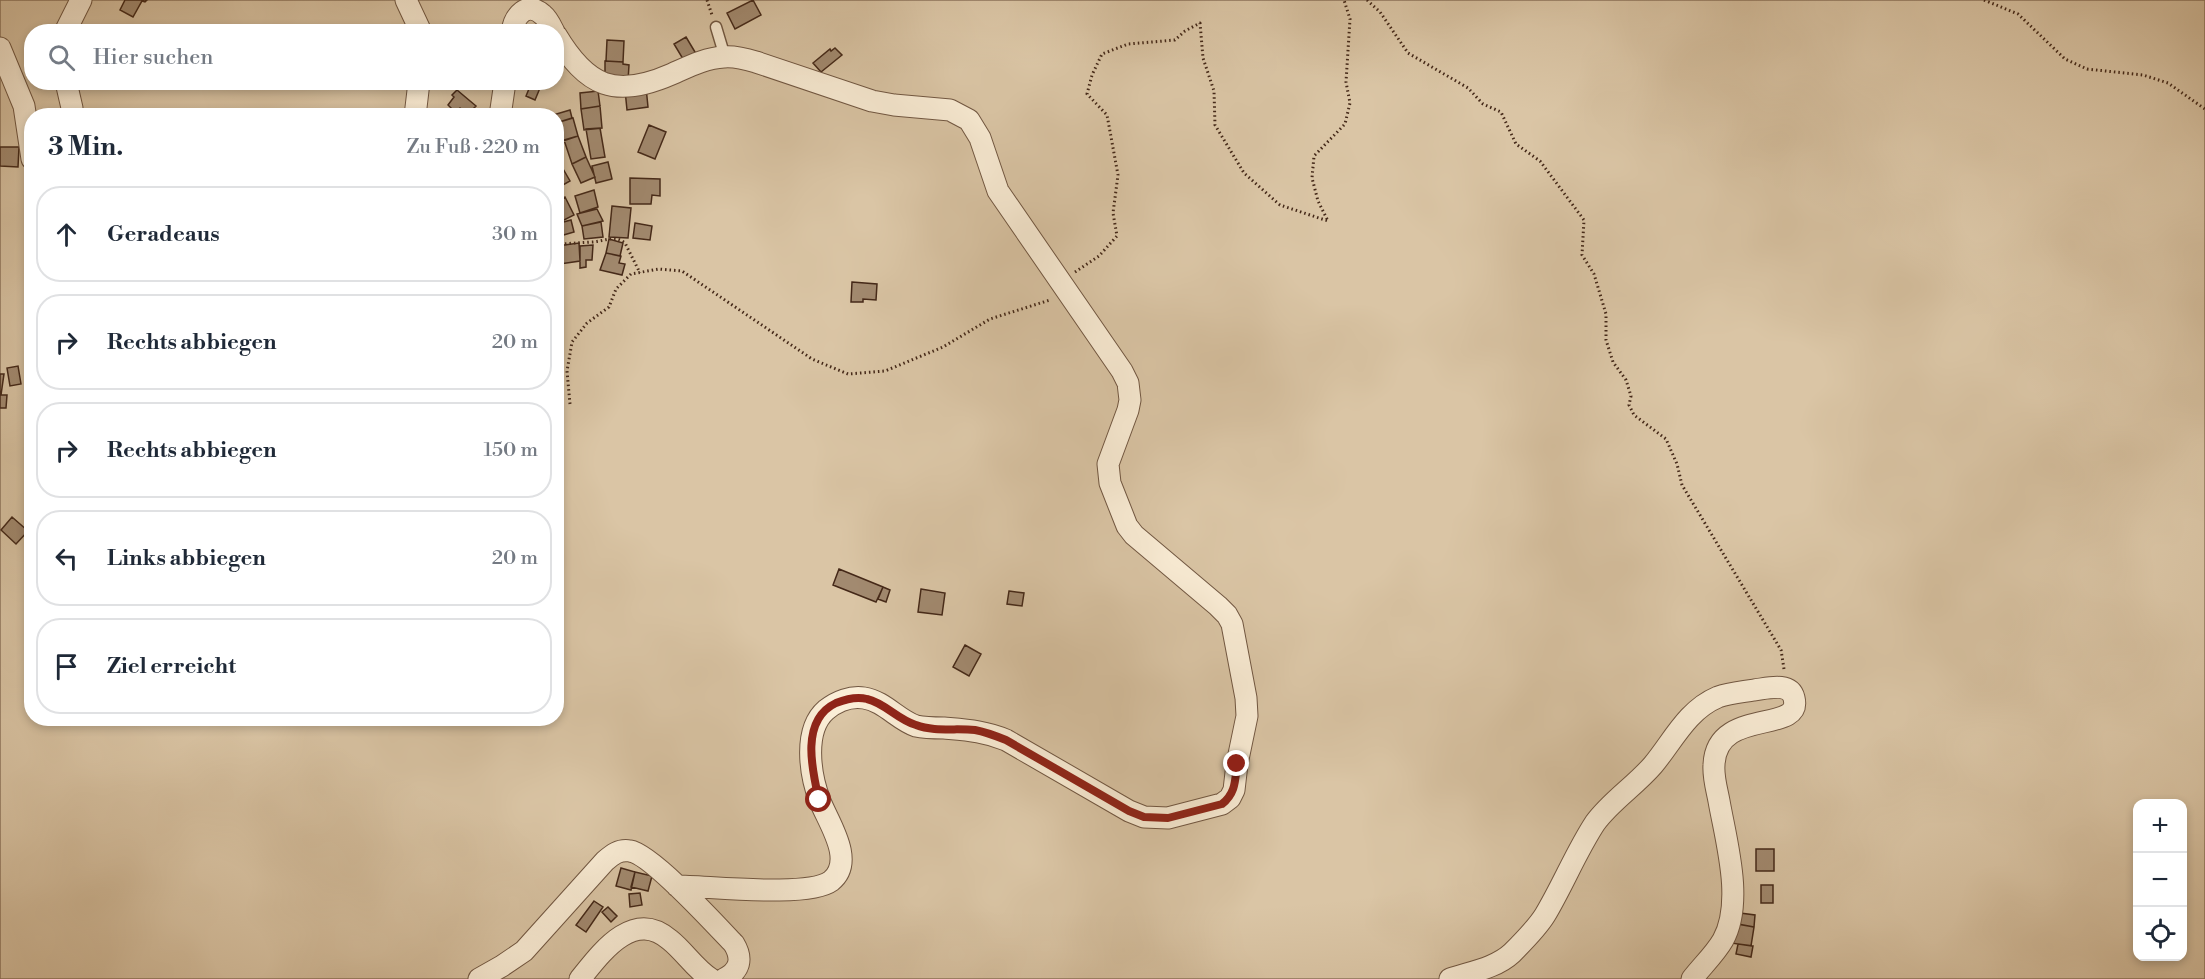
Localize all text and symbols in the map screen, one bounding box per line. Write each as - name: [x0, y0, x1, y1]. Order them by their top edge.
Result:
- search box: [24, 24, 564, 90]
- icon: search: [45, 41, 78, 74]
- text: Hier suchen: [93, 44, 213, 71]
- text: 3 Min.: [48, 131, 123, 163]
- text: Zu Fuß · 220 m: [407, 135, 540, 160]
- icon: ahead: [50, 218, 83, 251]
- text: Geradeaus: [107, 221, 220, 248]
- text: 30 m: [492, 222, 538, 247]
- icon: right: [50, 326, 83, 359]
- text: Rechts abbiegen: [107, 329, 277, 356]
- text: 20 m: [492, 330, 538, 355]
- icon: right: [50, 434, 83, 467]
- text: Rechts abbiegen: [107, 437, 277, 464]
- text: 150 m: [483, 438, 538, 463]
- icon: left: [50, 542, 83, 575]
- text: Links abbiegen: [107, 545, 266, 572]
- text: 20 m: [492, 546, 538, 571]
- icon: arrive: [50, 650, 83, 683]
- text: Ziel erreicht: [107, 653, 236, 680]
- route end: [1223, 750, 1249, 776]
- route start: [805, 786, 831, 812]
- map controls: [2133, 799, 2187, 961]
- button: +: [2133, 799, 2187, 853]
- button: −: [2133, 853, 2187, 907]
- button: locate: [2133, 907, 2187, 961]

